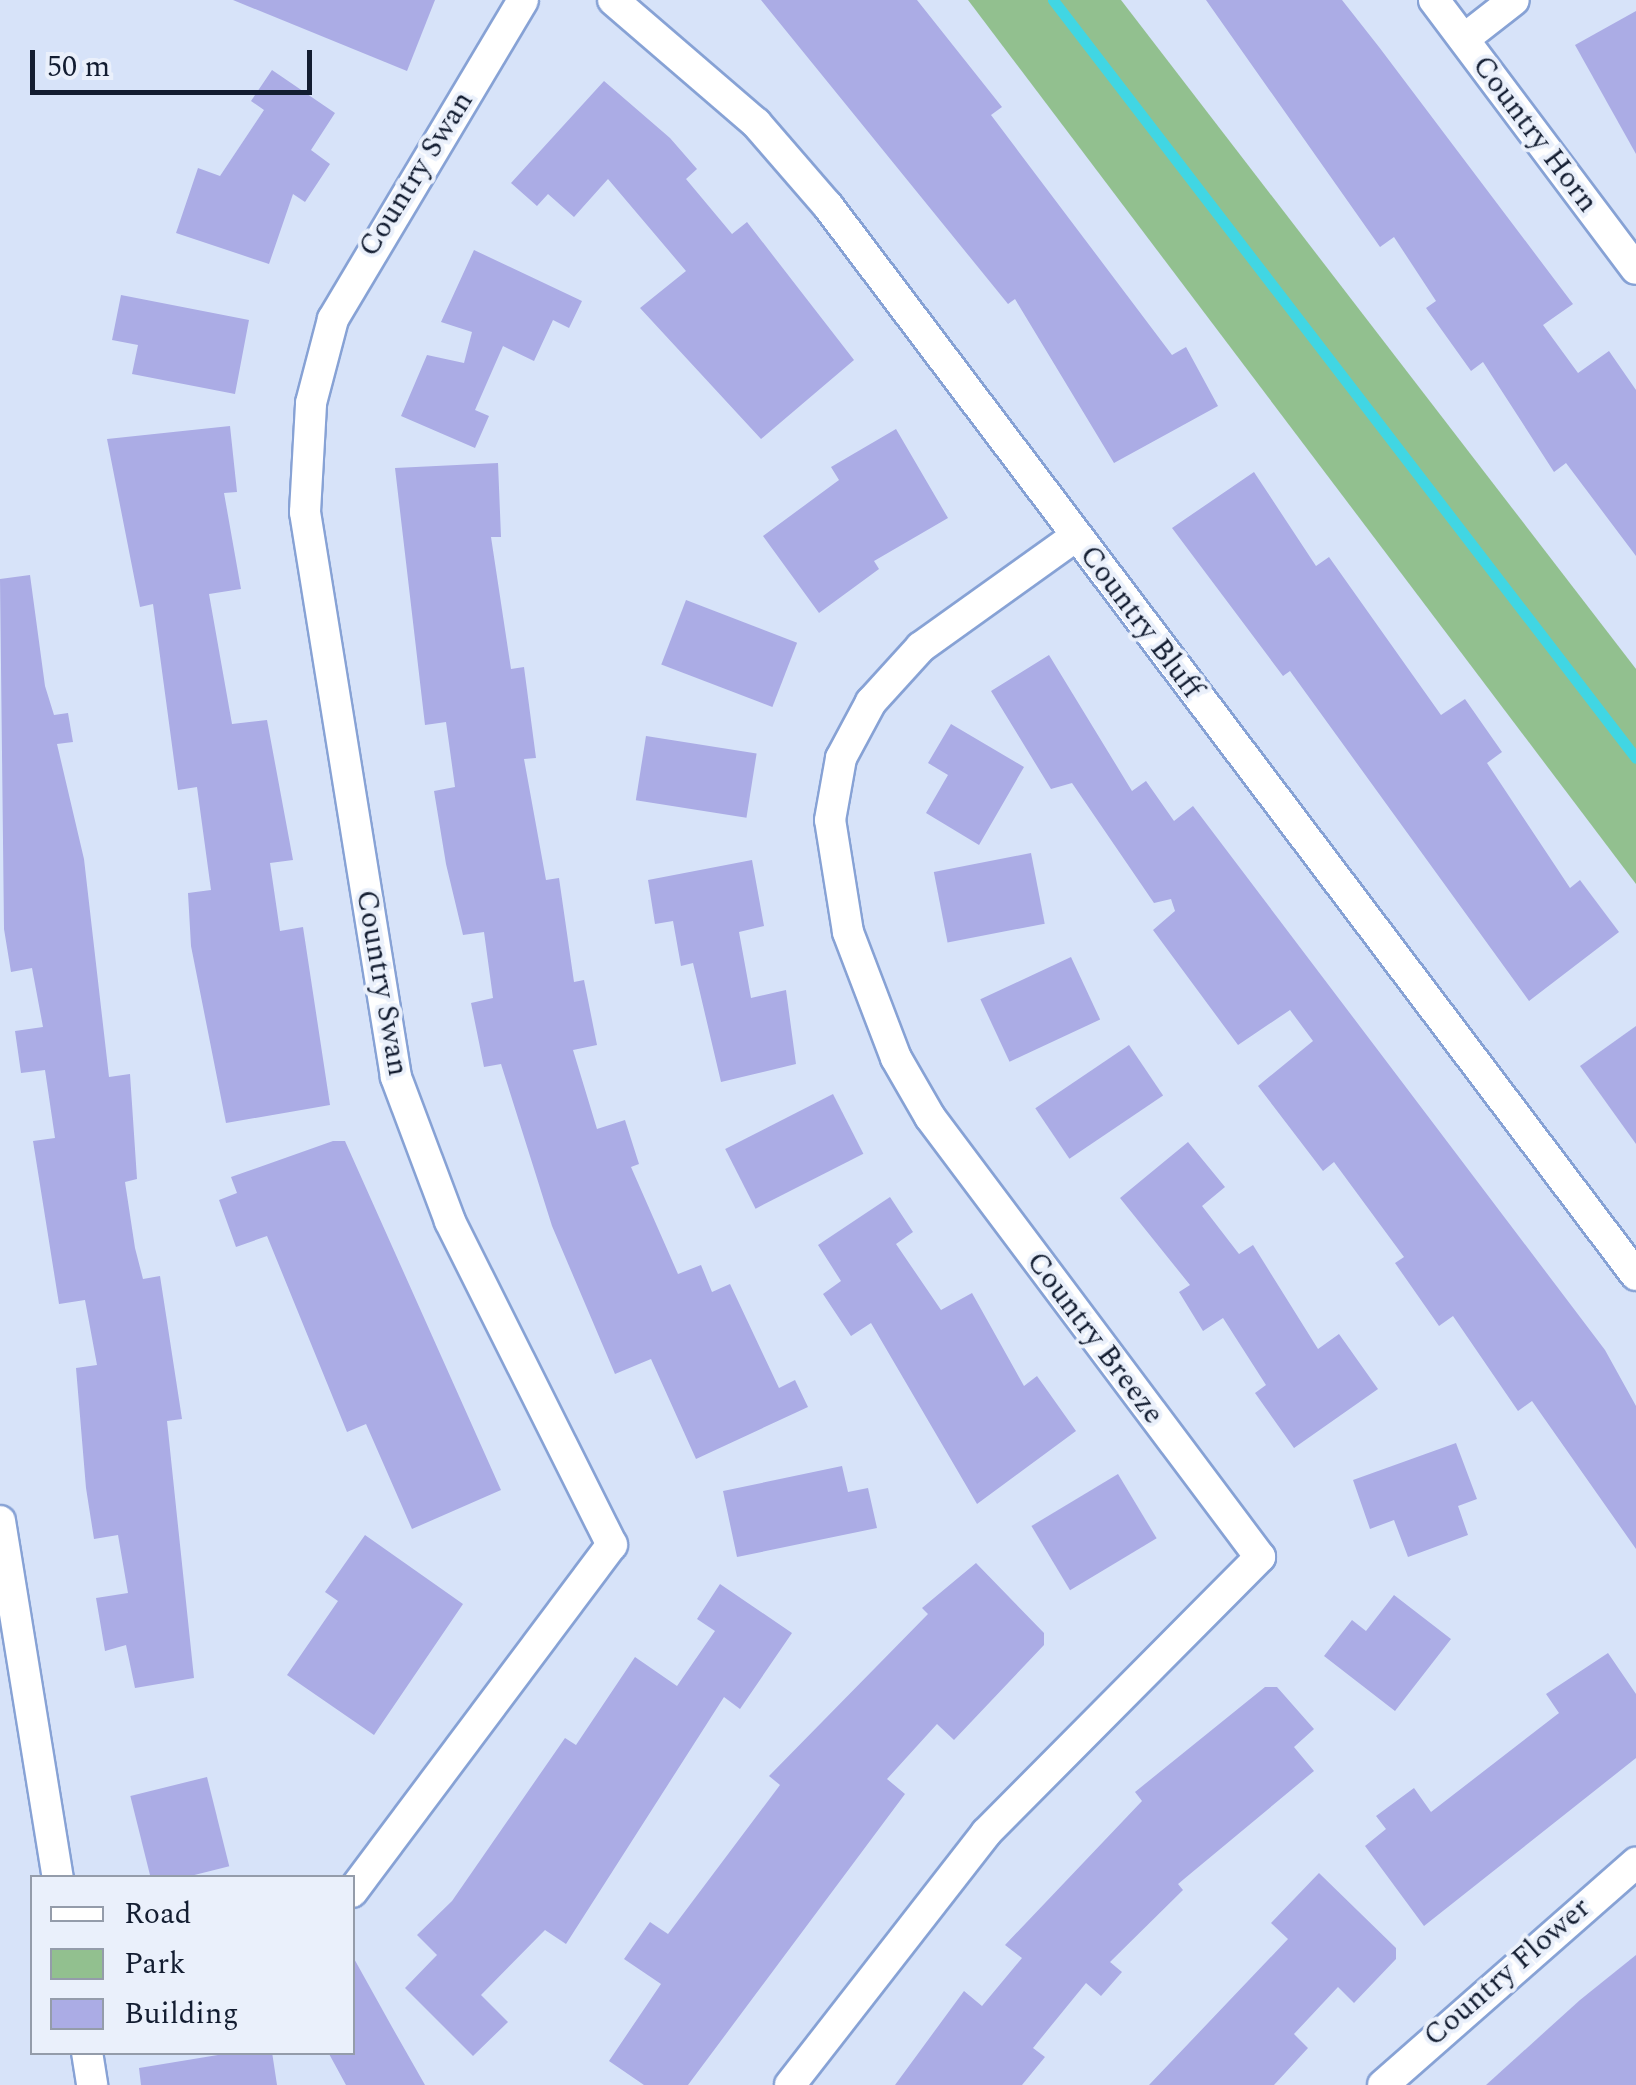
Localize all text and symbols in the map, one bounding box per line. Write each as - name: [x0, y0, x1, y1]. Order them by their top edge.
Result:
- scale bar: [35, 30, 318, 92]
- text: 50 m: [47, 44, 110, 90]
- street label: Country Horn: [1464, 49, 1606, 219]
- street label: Country Swan: [351, 85, 481, 263]
- street label: Country Bluff: [1072, 538, 1210, 706]
- street label: Country Swan: [348, 887, 416, 1079]
- street label: Country Breeze: [1019, 1245, 1171, 1431]
- legend: [30, 1875, 355, 2055]
- street label: Country Flower: [1416, 1890, 1598, 2054]
- text: Road: [124, 1891, 192, 1937]
- text: Park: [124, 1941, 186, 1987]
- text: Building: [124, 1991, 239, 2037]

